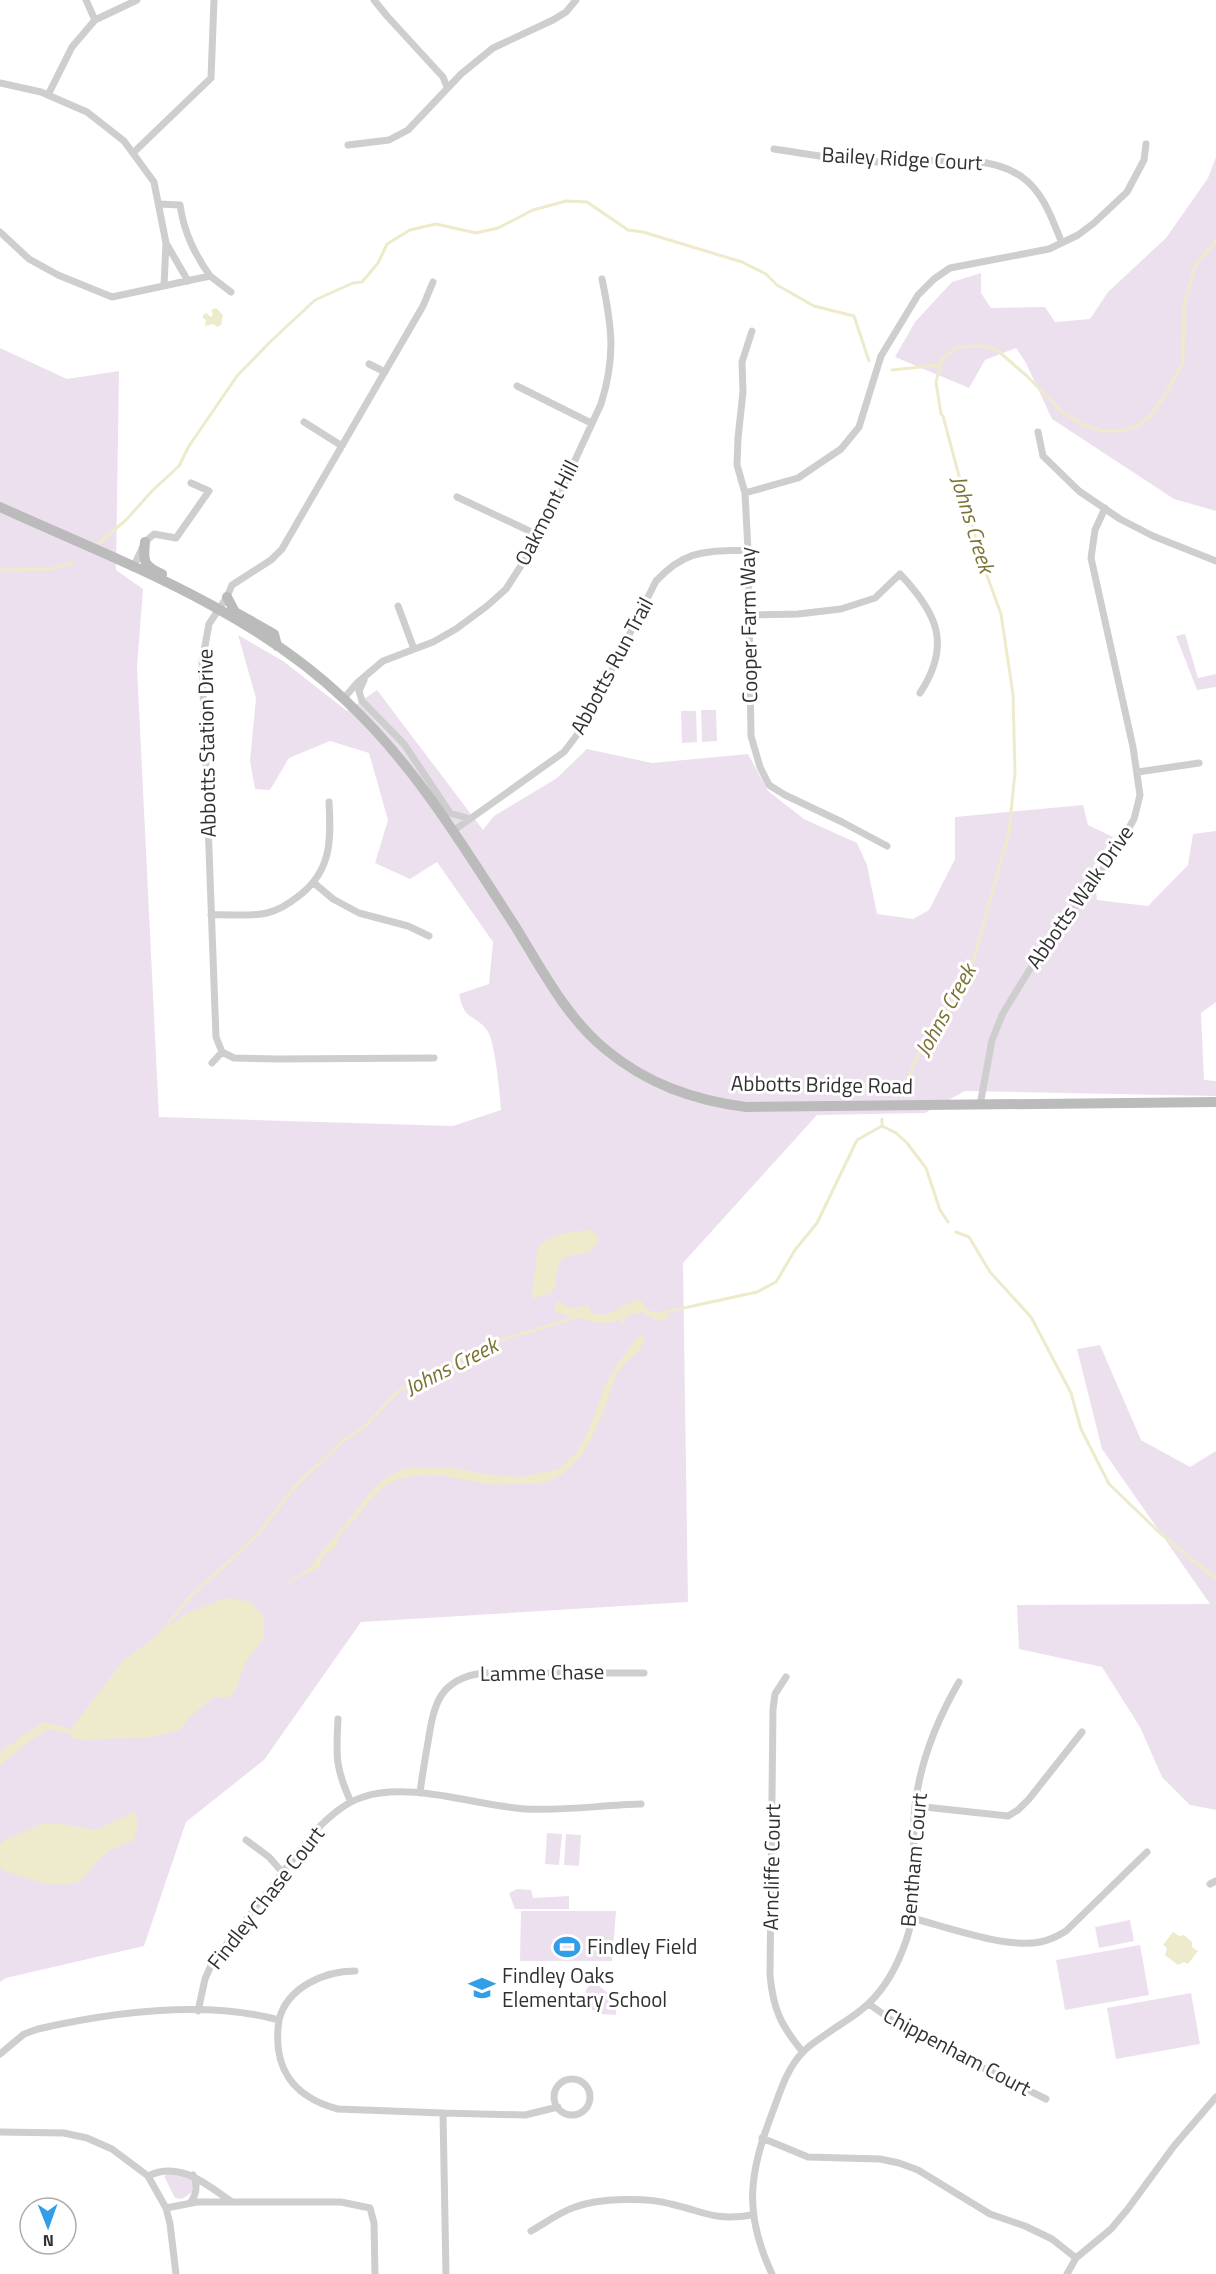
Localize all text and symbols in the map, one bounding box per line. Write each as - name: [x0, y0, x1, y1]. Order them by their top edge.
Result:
- street label: Bailey Ridge Court: [821, 138, 984, 178]
- street label: Oakmont Hill: [506, 454, 586, 571]
- water label: Johns Creek: [942, 471, 1005, 579]
- street label: Cooper Farm Way: [731, 547, 765, 703]
- street label: Abbotts Run Trail: [562, 591, 661, 740]
- street label: Abbotts Station Drive: [188, 648, 224, 838]
- street label: Abbotts Walk Drive: [1018, 818, 1141, 975]
- water label: Johns Creek: [906, 956, 985, 1062]
- street label: Abbotts Bridge Road: [731, 1066, 913, 1102]
- water label: Johns Creek: [398, 1327, 506, 1404]
- street label: Lamme Chase: [479, 1655, 605, 1689]
- street label: Bentham Court: [891, 1791, 935, 1928]
- street label: Arncliffe Court: [754, 1803, 788, 1931]
- street label: Findley Chase Court: [199, 1818, 332, 1976]
- place label: Findley Field: [587, 1930, 697, 1962]
- sports icon: Findley Field: [552, 1932, 582, 1962]
- place label: Findley Oaks Elementary School: [502, 1959, 667, 2015]
- school or university icon: Findley Oaks Elementary School: [467, 1973, 497, 2003]
- street label: Chippenham Court: [878, 1999, 1038, 2104]
- north arrow: [18, 2196, 78, 2256]
- text: N: [43, 2229, 54, 2253]

